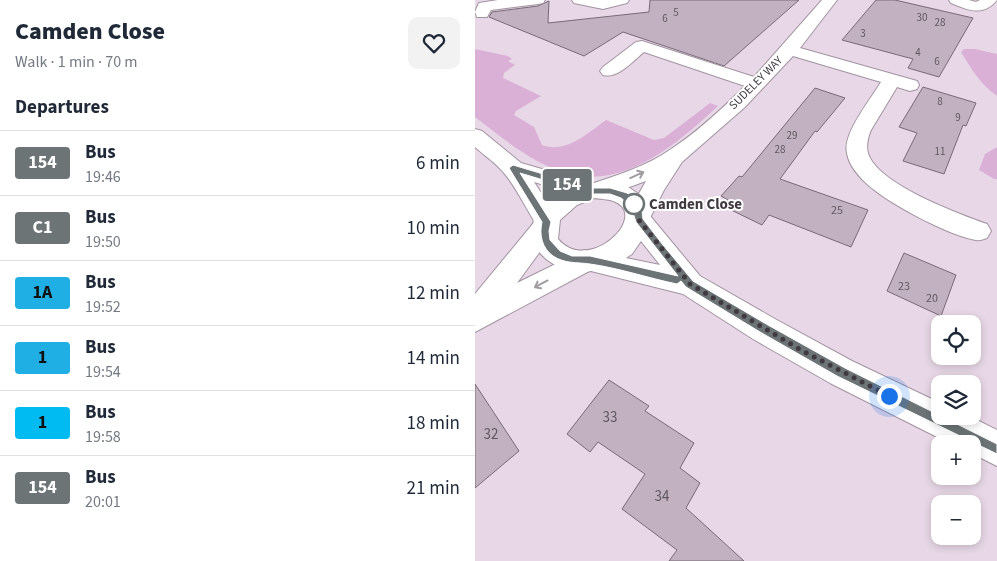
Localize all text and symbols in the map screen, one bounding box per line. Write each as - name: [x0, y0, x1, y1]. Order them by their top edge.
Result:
- house number: 5: [673, 5, 679, 20]
- house number: 30: [917, 10, 927, 25]
- house number: 6: [662, 11, 668, 26]
- text: Camden Close: [15, 14, 165, 49]
- house number: 28: [935, 15, 946, 30]
- button: heart: [408, 17, 460, 69]
- house number: 3: [860, 26, 866, 41]
- house number: 4: [915, 45, 921, 60]
- text: Walk · 1 min · 70 m: [15, 51, 138, 73]
- street label: SUDELEY WAY: [725, 52, 787, 114]
- house number: 6: [934, 54, 940, 69]
- text: Departures: [15, 94, 109, 121]
- house number: 8: [937, 94, 943, 109]
- house number: 9: [955, 110, 961, 125]
- house number: 29: [787, 128, 797, 143]
- text: Bus: [85, 139, 116, 166]
- house number: 28: [775, 142, 786, 157]
- house number: 11: [935, 144, 945, 159]
- text: 154: [28, 150, 57, 175]
- text: 6 min: [416, 150, 460, 177]
- text: 19:46: [85, 166, 121, 188]
- line badge: 154: [538, 169, 596, 201]
- one-way arrow: [629, 169, 644, 179]
- text: 154: [553, 172, 581, 197]
- marker: Camden Close: [623, 193, 645, 215]
- place label: Camden Close: [649, 194, 742, 215]
- house number: 25: [831, 202, 843, 219]
- text: Bus: [85, 204, 116, 231]
- text: C1: [33, 215, 52, 240]
- text: 10 min: [406, 215, 460, 242]
- text: 19:50: [85, 231, 121, 253]
- text: Bus: [85, 269, 116, 296]
- house number: 23: [898, 278, 910, 295]
- text: 1A: [33, 280, 52, 305]
- text: 12 min: [406, 280, 460, 307]
- one-way arrow: [534, 280, 549, 289]
- house number: 20: [926, 290, 938, 307]
- text: 19:52: [85, 296, 121, 318]
- map controls: [931, 315, 981, 545]
- button: locate: [931, 315, 981, 365]
- text: Bus: [85, 334, 116, 361]
- text: 1: [38, 345, 47, 370]
- text: 14 min: [406, 345, 460, 372]
- text: 19:54: [85, 361, 121, 383]
- button: layers: [931, 375, 981, 425]
- your location: [877, 384, 902, 409]
- text: Bus: [85, 399, 116, 426]
- house number: 33: [603, 407, 617, 428]
- text: 1: [38, 410, 47, 435]
- text: 18 min: [406, 410, 460, 437]
- house number: 32: [484, 424, 498, 445]
- text: 19:58: [85, 426, 121, 448]
- button: +: [931, 435, 981, 485]
- text: Bus: [85, 464, 116, 491]
- text: 154: [28, 475, 57, 500]
- text: 21 min: [406, 475, 460, 502]
- house number: 34: [655, 486, 670, 507]
- text: 20:01: [85, 491, 121, 513]
- button: −: [931, 495, 981, 545]

